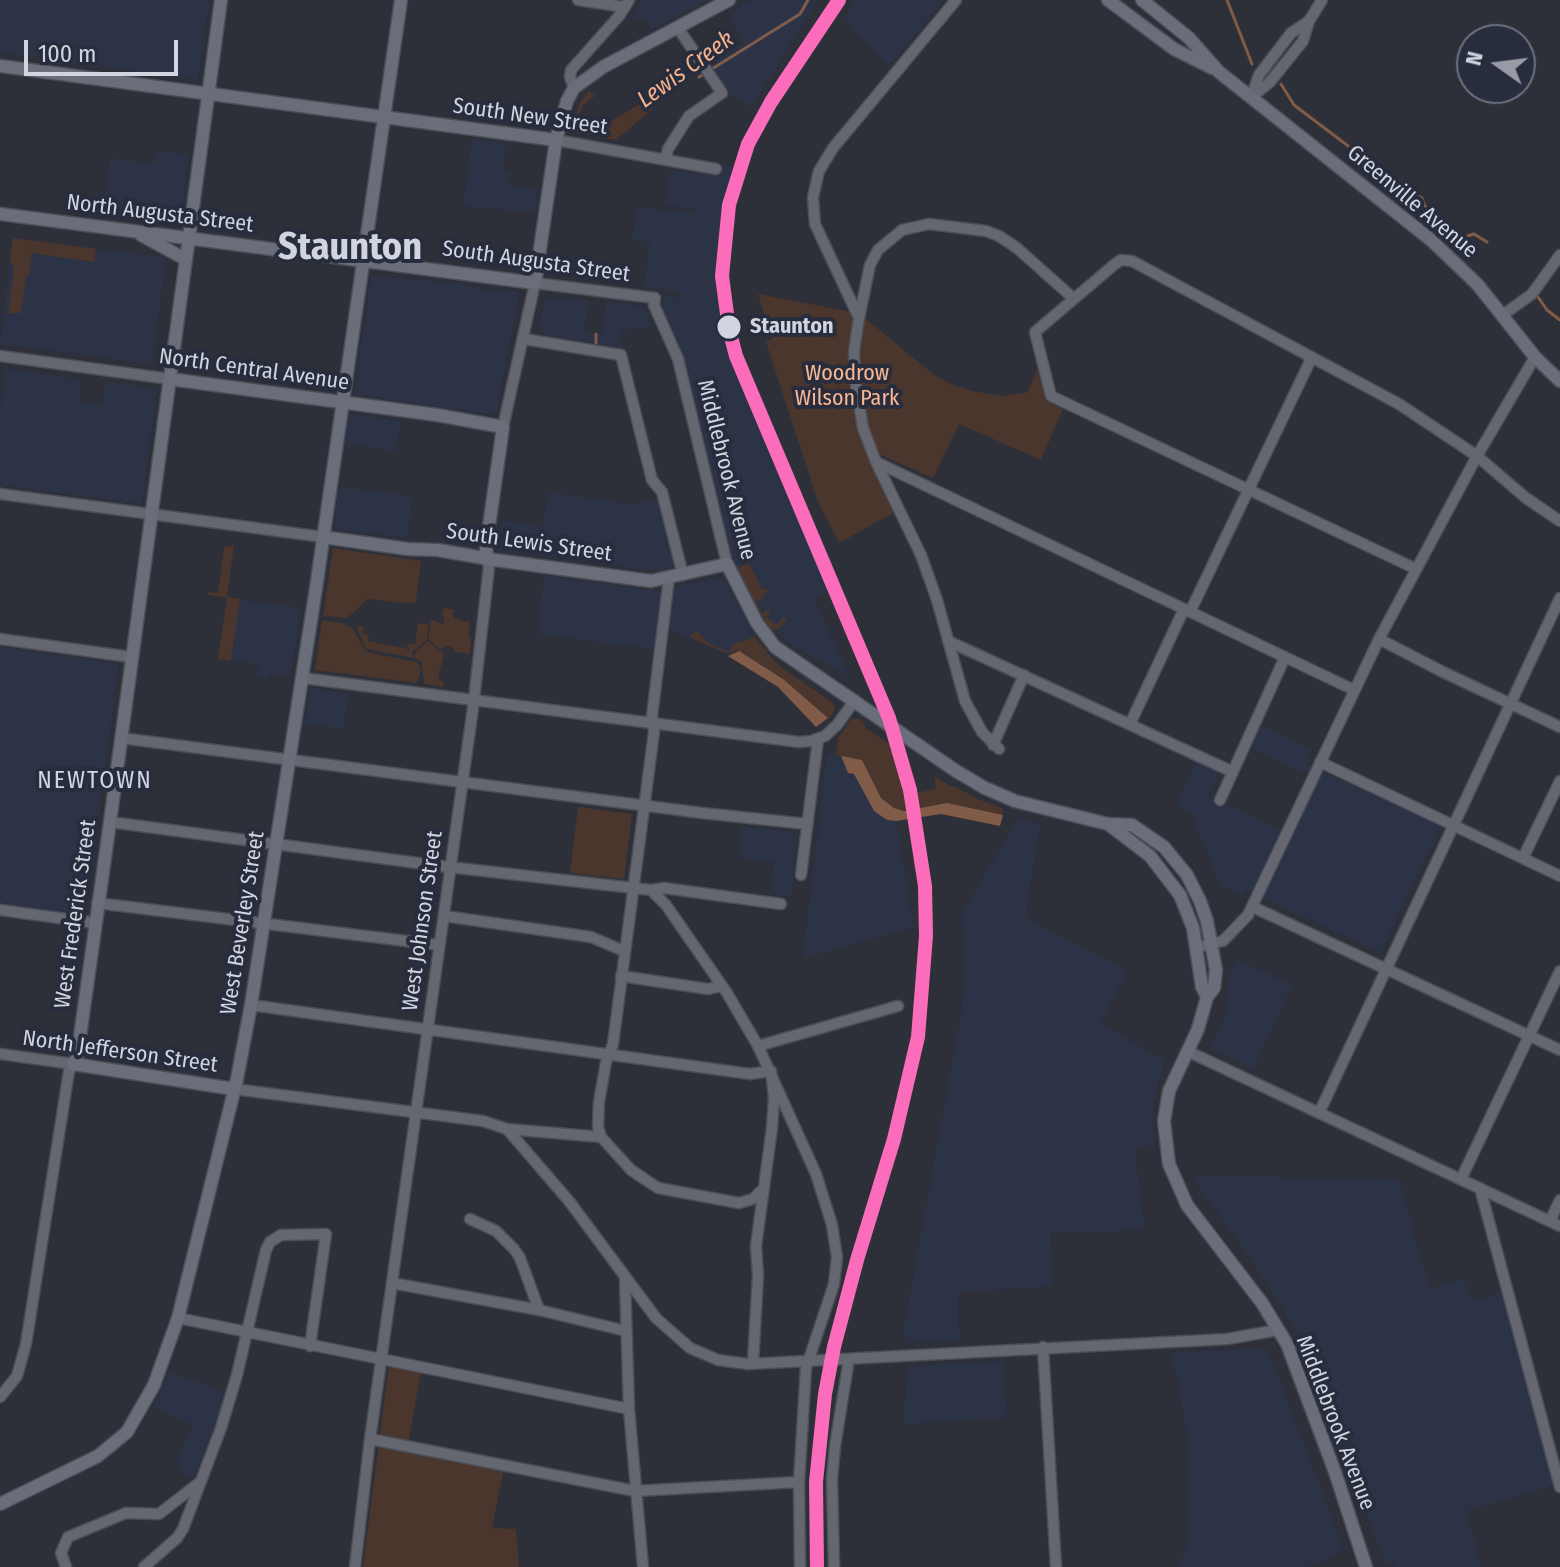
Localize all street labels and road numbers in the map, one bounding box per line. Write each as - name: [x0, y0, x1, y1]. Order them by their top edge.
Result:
- street label: South New Street: [451, 93, 609, 141]
- street label: Greenville Avenue: [1342, 140, 1482, 264]
- street label: North Augusta Street: [65, 189, 255, 239]
- street label: South Augusta Street: [441, 236, 631, 288]
- street label: North Central Avenue: [157, 344, 351, 396]
- street label: Middlebrook Avenue: [691, 377, 761, 563]
- street label: South Lewis Street: [445, 518, 613, 568]
- street label: West Frederick Street: [50, 818, 102, 1010]
- street label: West Beverley Street: [215, 829, 271, 1017]
- street label: West Johnson Street: [397, 829, 449, 1013]
- street label: North Jefferson Street: [21, 1025, 219, 1079]
- street label: Middlebrook Avenue: [1290, 1332, 1380, 1514]

